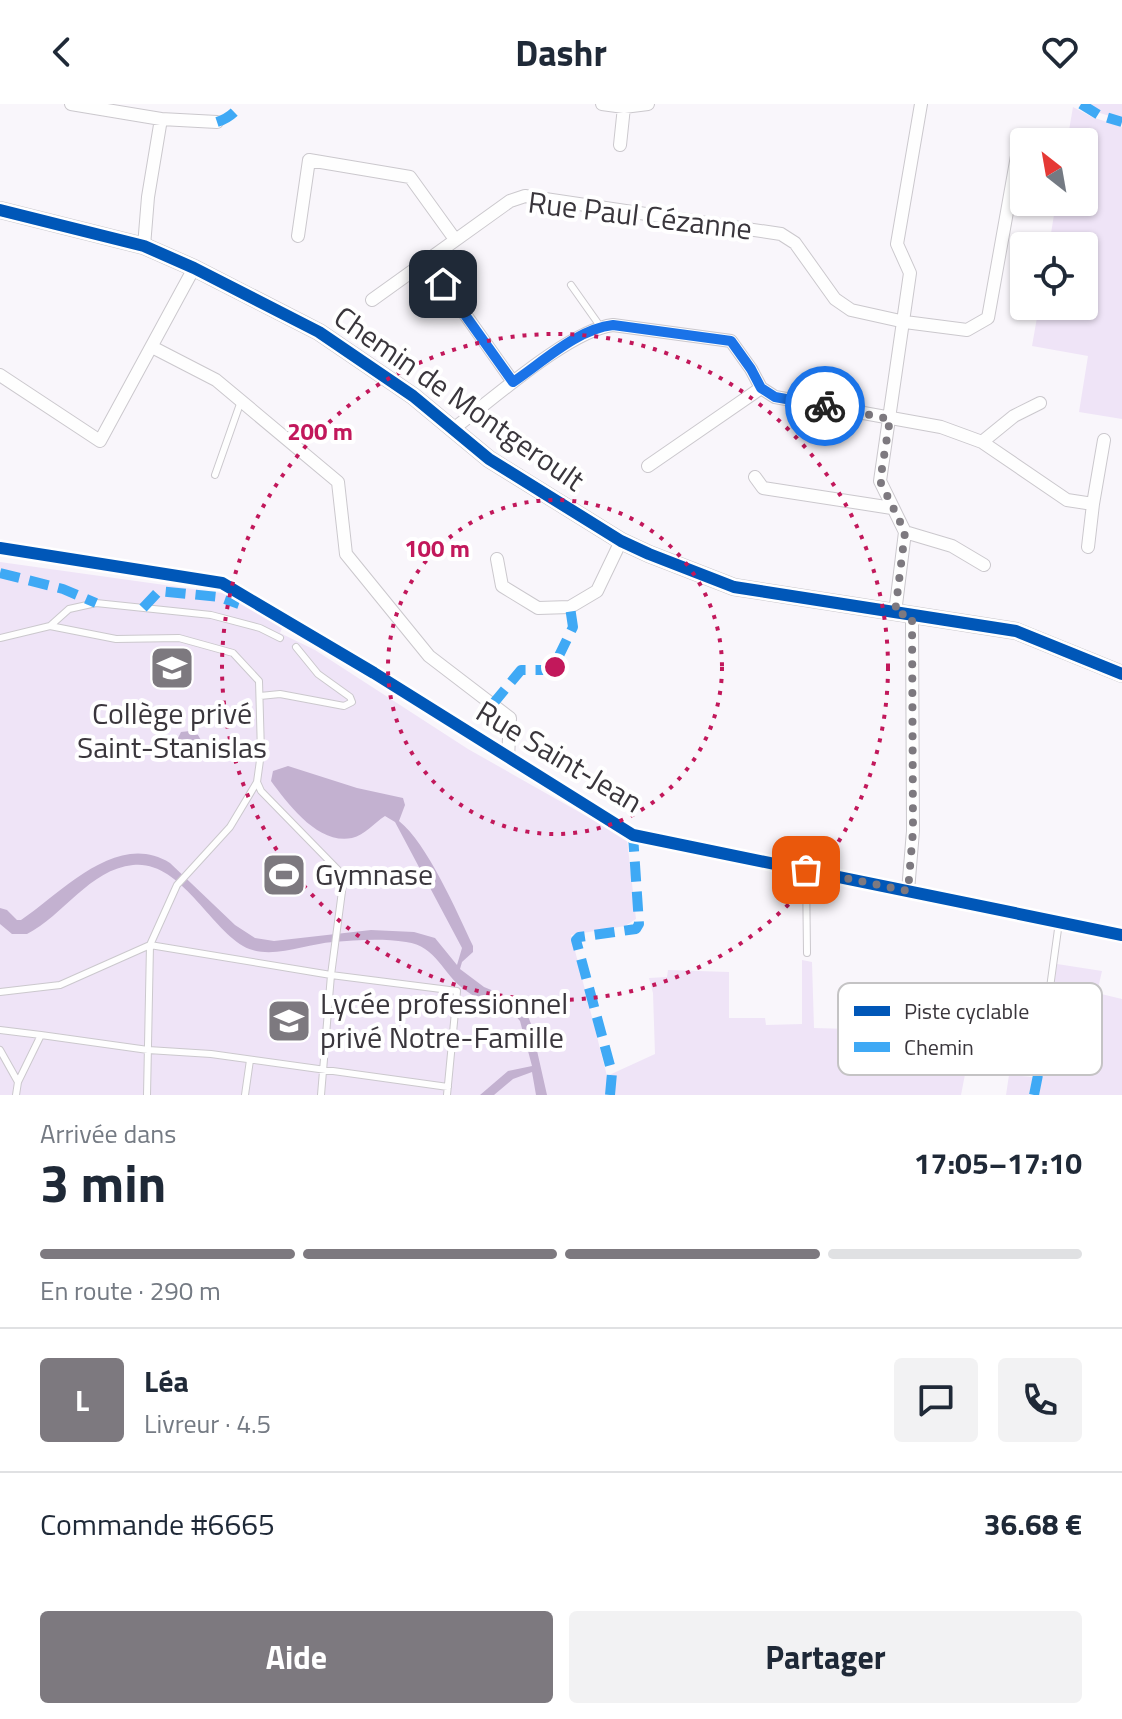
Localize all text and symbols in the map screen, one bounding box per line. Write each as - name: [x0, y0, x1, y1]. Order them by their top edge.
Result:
- text: Dashr: [515, 25, 607, 80]
- icon: back: [40, 30, 84, 74]
- icon: heart: [1038, 30, 1082, 74]
- north arrow: [1010, 128, 1098, 216]
- map controls: [1010, 128, 1098, 320]
- street label: Rue Paul Cézanne: [525, 178, 755, 252]
- button: locate: [1010, 232, 1098, 320]
- pin: [409, 250, 477, 318]
- icon: home: [421, 262, 465, 306]
- street label: Chemin de Montgeroult: [325, 294, 595, 502]
- courier: [785, 366, 865, 446]
- icon: bike: [803, 384, 847, 428]
- text: 200 m: [287, 413, 353, 449]
- text: 100 m: [404, 530, 470, 566]
- school or university icon: Collège privé Saint-Stanislas: [148, 644, 196, 692]
- centre of rings: [541, 653, 569, 681]
- street label: Rue Saint-Jean: [468, 688, 651, 824]
- place label: Collège privé Saint-Stanislas: [77, 690, 267, 770]
- pin: [772, 836, 840, 904]
- icon: bag: [784, 848, 828, 892]
- sports icon: Gymnase: [260, 851, 308, 899]
- place label: Gymnase: [315, 851, 433, 897]
- place label: Lycée professionnel privé Notre-Famille: [320, 980, 568, 1060]
- legend: [838, 983, 1102, 1075]
- text: Piste cyclable: [904, 994, 1029, 1028]
- school or university icon: Lycée professionnel privé Notre-Famille: [265, 997, 313, 1045]
- text: Chemin: [904, 1030, 974, 1064]
- text: Arrivée dans: [40, 1114, 176, 1153]
- text: 17:05–17:10: [914, 1140, 1082, 1186]
- text: 3 min: [40, 1143, 166, 1222]
- text: En route · 290 m: [40, 1271, 221, 1310]
- text: Léa: [144, 1358, 189, 1404]
- button: chat: [894, 1358, 978, 1442]
- button: phone: [998, 1358, 1082, 1442]
- text: L: [75, 1377, 89, 1423]
- text: Livreur · 4.5: [144, 1404, 271, 1443]
- text: Commande #6665: [40, 1501, 275, 1547]
- text: 36.68 €: [984, 1501, 1082, 1547]
- button: Aide: [40, 1611, 553, 1703]
- button: Partager: [569, 1611, 1082, 1703]

